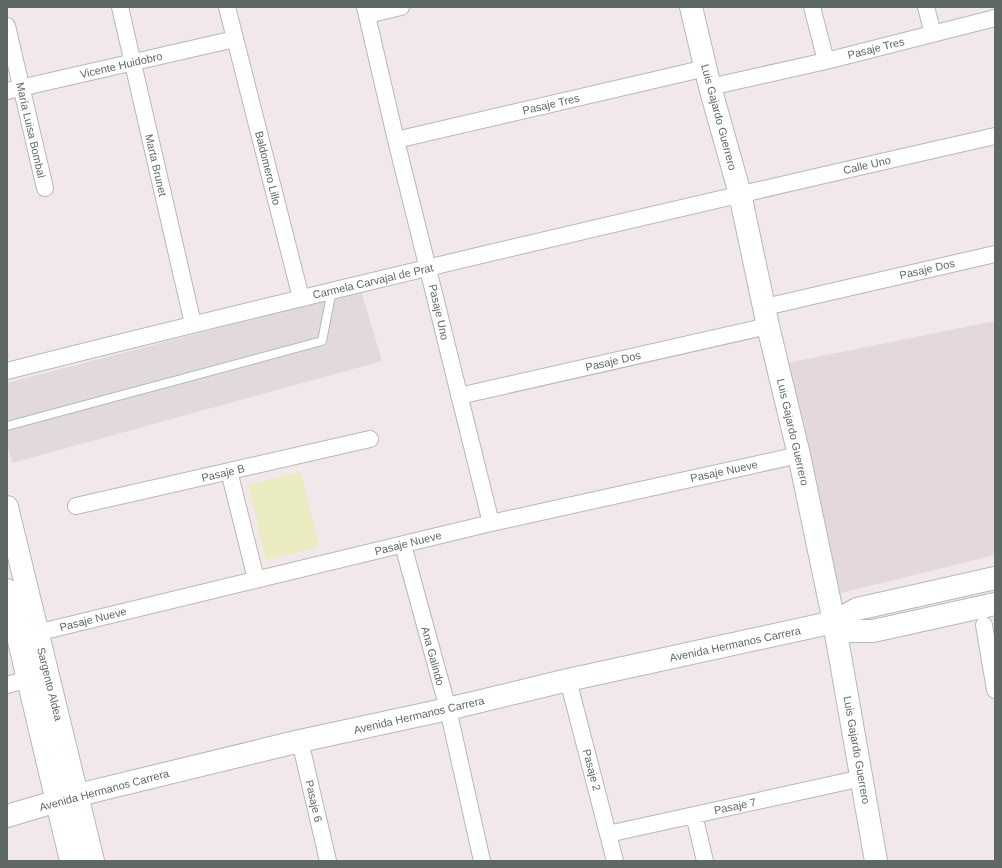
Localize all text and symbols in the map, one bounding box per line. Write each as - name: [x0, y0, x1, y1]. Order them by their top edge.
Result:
- street label: Pasaje Tres: [846, 35, 906, 61]
- street label: Vicente Huidobro: [79, 50, 163, 80]
- street label: Luis Gajardo Guerrero: [699, 63, 739, 171]
- street label: María Luisa Bombal: [14, 81, 48, 179]
- street label: Pasaje Tres: [521, 92, 581, 116]
- street label: Baldomero Lillo: [253, 130, 283, 206]
- street label: Marta Brunet: [143, 133, 169, 197]
- street label: Calle Uno: [842, 154, 892, 176]
- street label: Pasaje Dos: [898, 257, 956, 281]
- street label: Carmela Carvajal de Prat: [311, 261, 435, 301]
- street label: Pasaje Uno: [427, 283, 451, 341]
- street label: Pasaje Dos: [584, 349, 642, 373]
- street label: Luis Gajardo Guerrero: [775, 377, 811, 487]
- street label: Pasaje Nueve: [689, 458, 759, 484]
- street label: Pasaje B: [200, 462, 246, 484]
- street label: Pasaje Nueve: [373, 529, 443, 557]
- street label: Pasaje Nueve: [58, 605, 128, 633]
- street label: Avenida Hermanos Carrera: [668, 624, 802, 664]
- street label: Ana Galindo: [419, 625, 447, 687]
- street label: Sargento Aldea: [35, 646, 65, 723]
- street label: Avenida Hermanos Carrera: [353, 694, 486, 736]
- street label: Luis Gajardo Guerrero: [842, 695, 872, 805]
- street label: Pasaje 2: [581, 748, 603, 792]
- street label: Avenida Hermanos Carrera: [38, 767, 171, 813]
- street label: Pasaje 6: [303, 779, 325, 823]
- street label: Pasaje 7: [713, 796, 757, 816]

